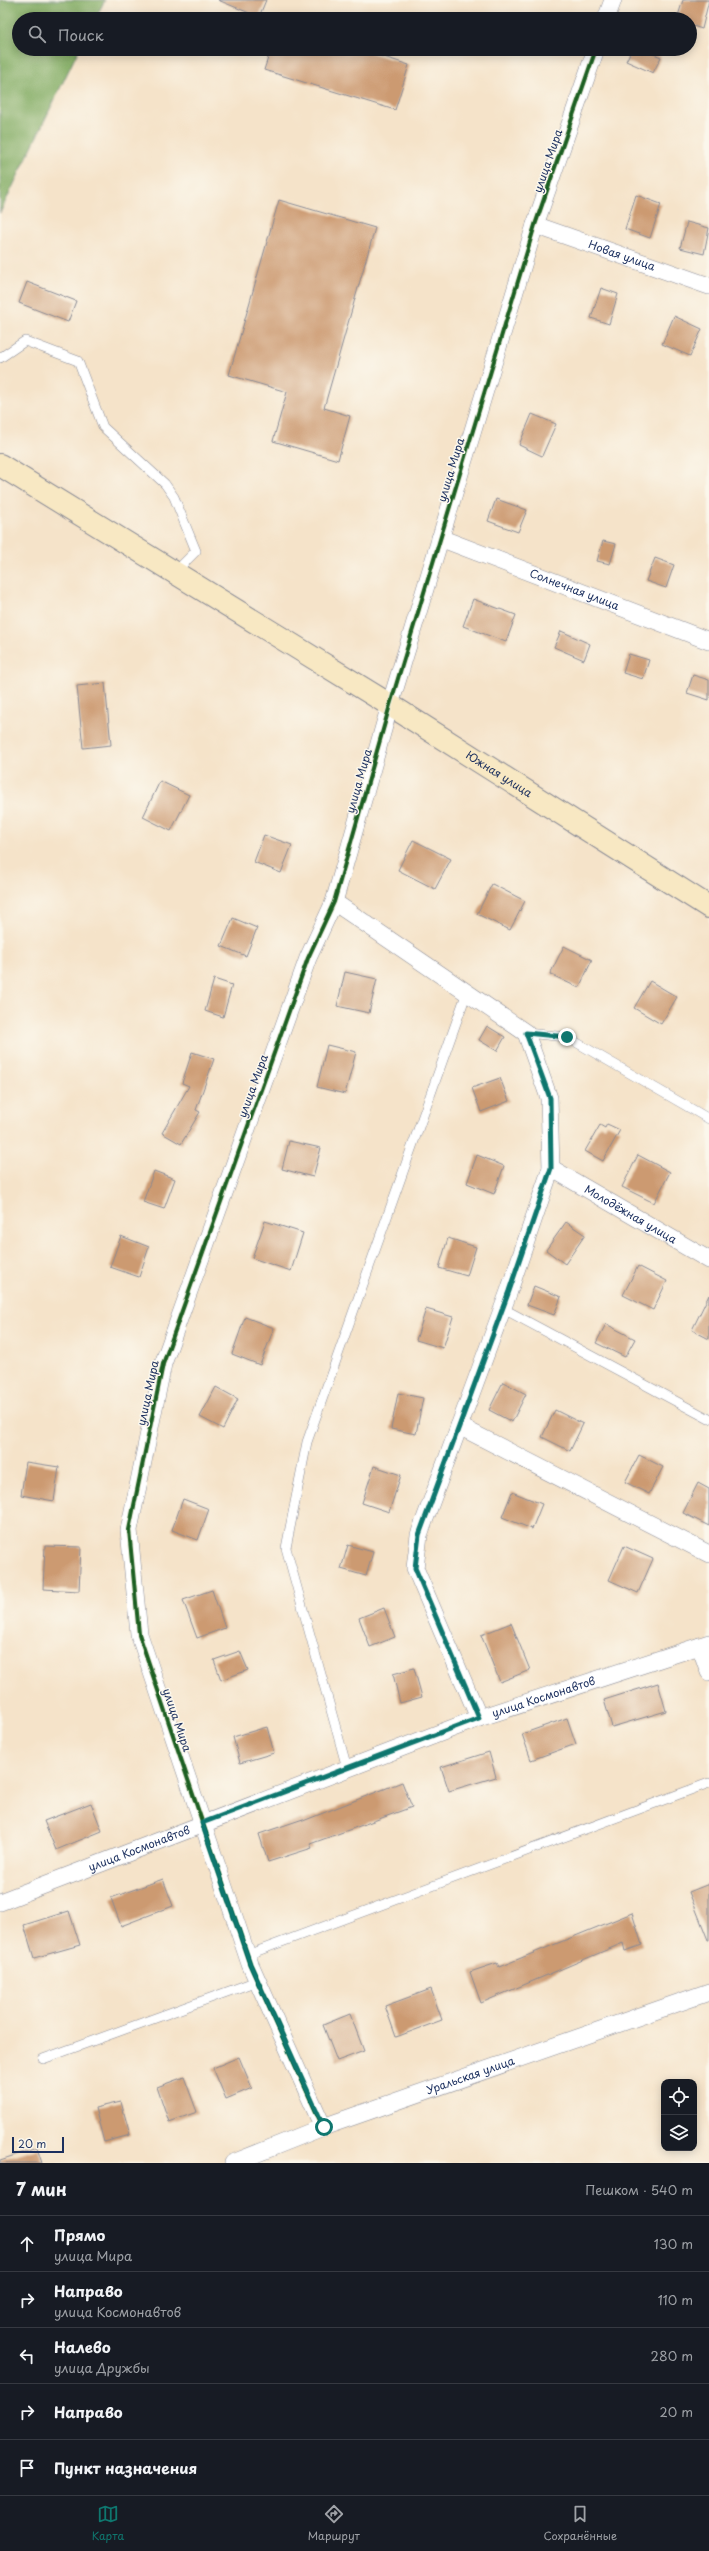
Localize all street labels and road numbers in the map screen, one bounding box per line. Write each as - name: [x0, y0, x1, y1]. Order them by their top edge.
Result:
- street label: улица Мира: [529, 127, 566, 195]
- street label: Новая улица: [586, 235, 658, 275]
- street label: улица Мира: [433, 436, 468, 504]
- street label: Солнечная улица: [527, 564, 622, 614]
- street label: Южная улица: [463, 746, 536, 801]
- street label: улица Мира: [341, 747, 376, 815]
- street label: улица Мира: [233, 1052, 272, 1120]
- street label: Молодёжная улица: [581, 1180, 680, 1248]
- street label: улица Мира: [132, 1359, 163, 1427]
- street label: улица Космонавтов: [490, 1672, 597, 1721]
- street label: улица Мира: [159, 1686, 196, 1754]
- street label: улица Космонавтов: [86, 1821, 192, 1875]
- street label: Уральская улица: [424, 2052, 517, 2098]

